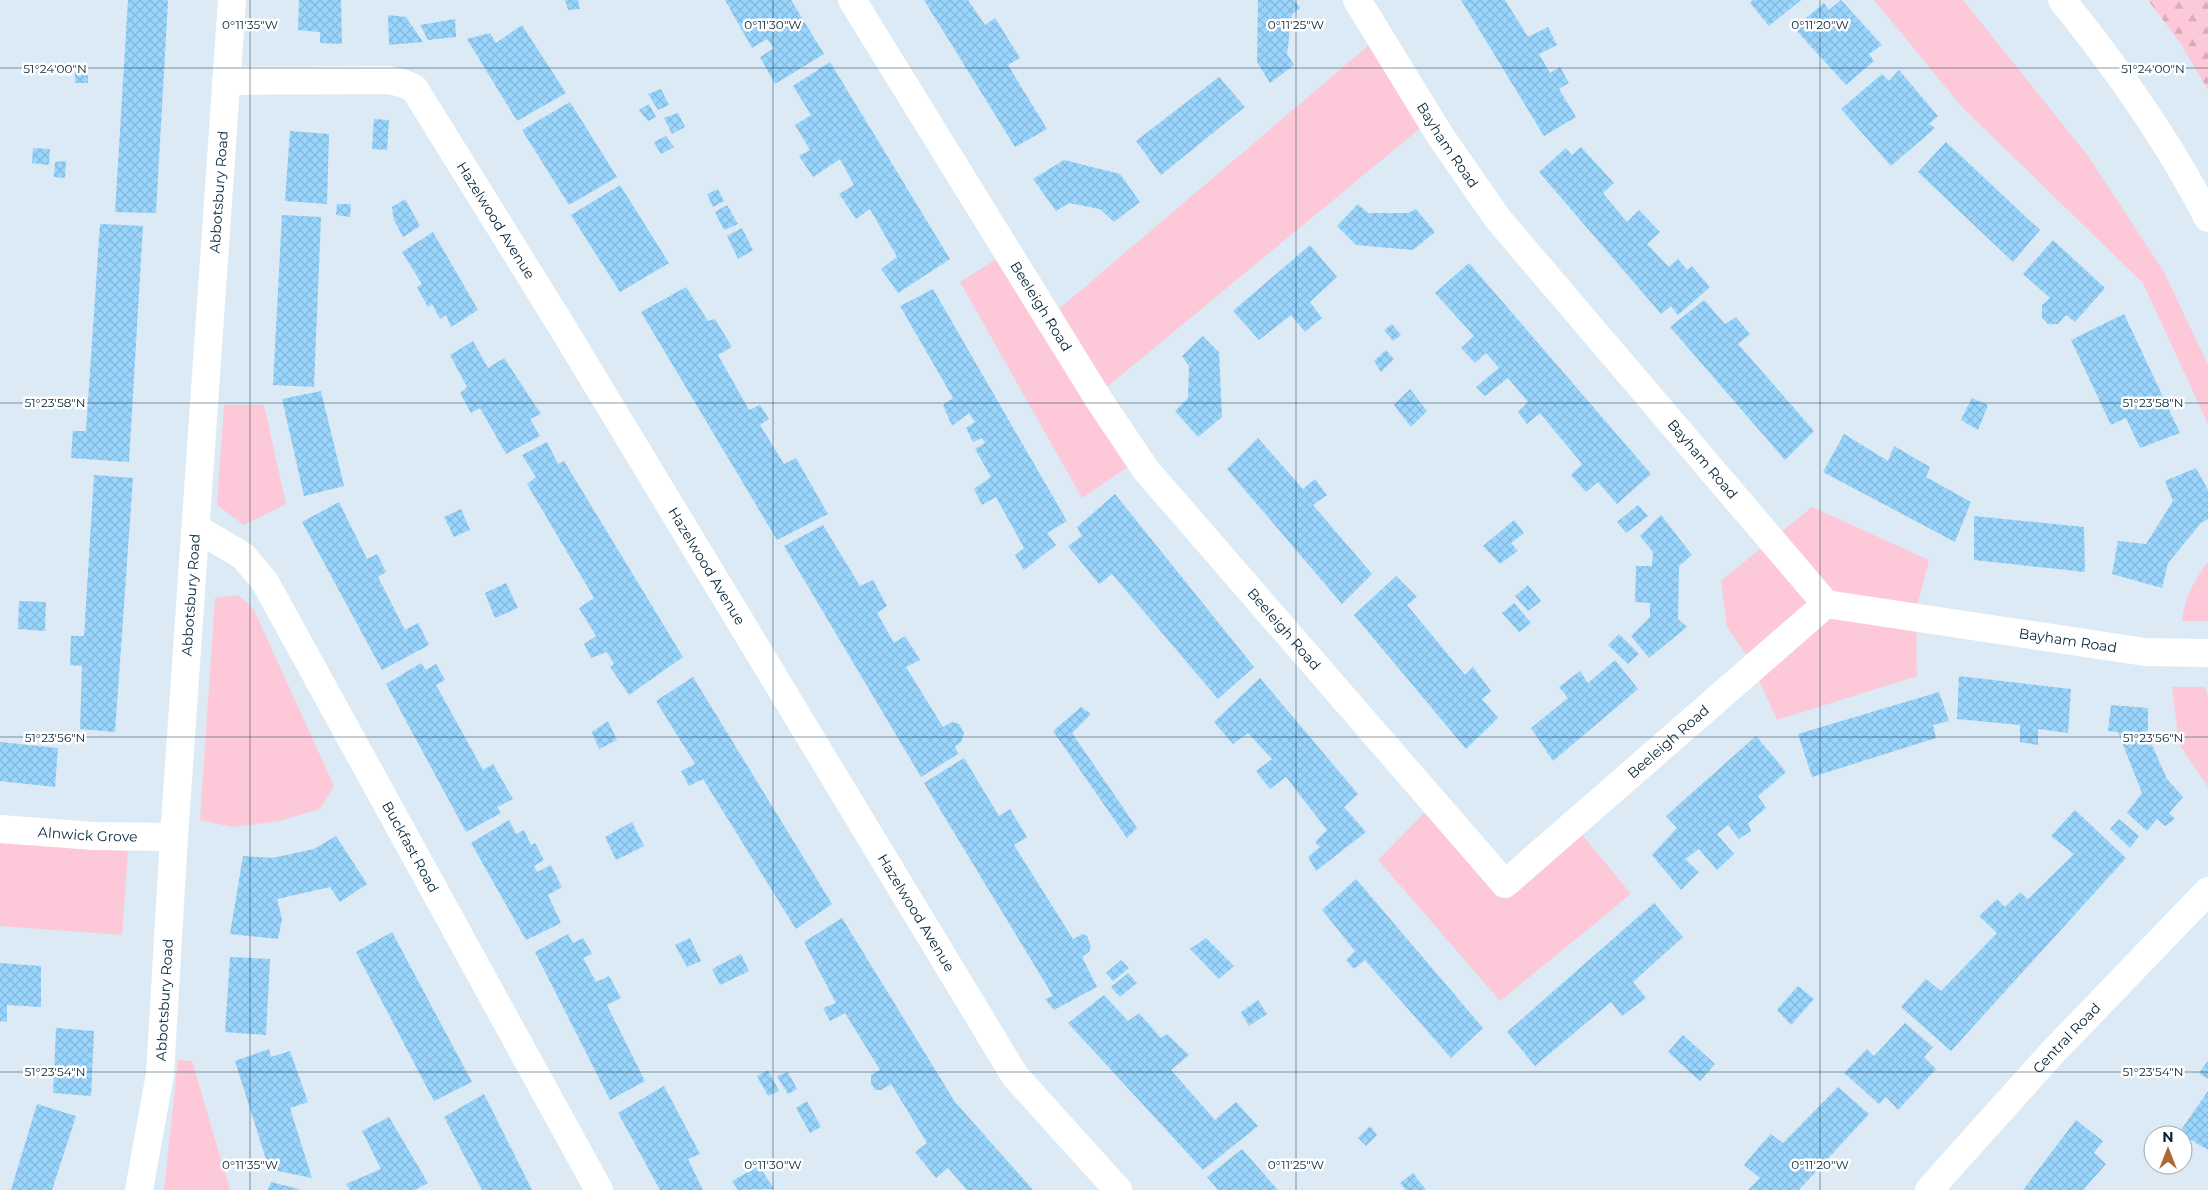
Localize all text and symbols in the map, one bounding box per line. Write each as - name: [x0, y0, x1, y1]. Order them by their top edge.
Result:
- text: 0°11'35"W: [222, 17, 278, 32]
- text: 0°11'30"W: [744, 17, 802, 32]
- text: 0°11'25"W: [1268, 17, 1324, 32]
- text: 0°11'20"W: [1791, 17, 1849, 32]
- text: 51°24'00"N: [23, 61, 87, 76]
- text: 51°24'00"N: [2121, 61, 2185, 76]
- street label: Bayham Road: [1413, 99, 1483, 191]
- street label: Abbotsbury Road: [205, 130, 232, 254]
- street label: Hazelwood Avenue: [453, 158, 539, 282]
- street label: Beeleigh Road: [1006, 258, 1076, 355]
- text: 51°23'58"N: [24, 395, 86, 410]
- text: 51°23'58"N: [2122, 395, 2184, 410]
- street label: Bayham Road: [1664, 416, 1742, 503]
- street label: Hazelwood Avenue: [664, 504, 749, 628]
- street label: Abbotsbury Road: [178, 533, 204, 657]
- street label: Beeleigh Road: [1243, 584, 1324, 674]
- street label: Bayham Road: [2018, 624, 2118, 657]
- street label: Beeleigh Road: [1624, 701, 1713, 782]
- text: 51°23'56"N: [25, 730, 85, 745]
- text: 51°23'56"N: [2123, 730, 2183, 745]
- street label: Buckfast Road: [378, 798, 443, 896]
- street label: Alnwick Grove: [37, 823, 138, 846]
- street label: Hazelwood Avenue: [874, 850, 959, 975]
- street label: Abbotsbury Road: [152, 938, 177, 1062]
- street label: Central Road: [2029, 999, 2104, 1077]
- text: 51°23'54"N: [24, 1064, 86, 1079]
- text: 51°23'54"N: [2122, 1064, 2184, 1079]
- north arrow: [2143, 1125, 2193, 1175]
- text: N: [2162, 1128, 2174, 1146]
- text: 0°11'35"W: [222, 1157, 278, 1172]
- text: 0°11'30"W: [744, 1157, 802, 1172]
- text: 0°11'25"W: [1268, 1157, 1324, 1172]
- text: 0°11'20"W: [1791, 1157, 1849, 1172]

